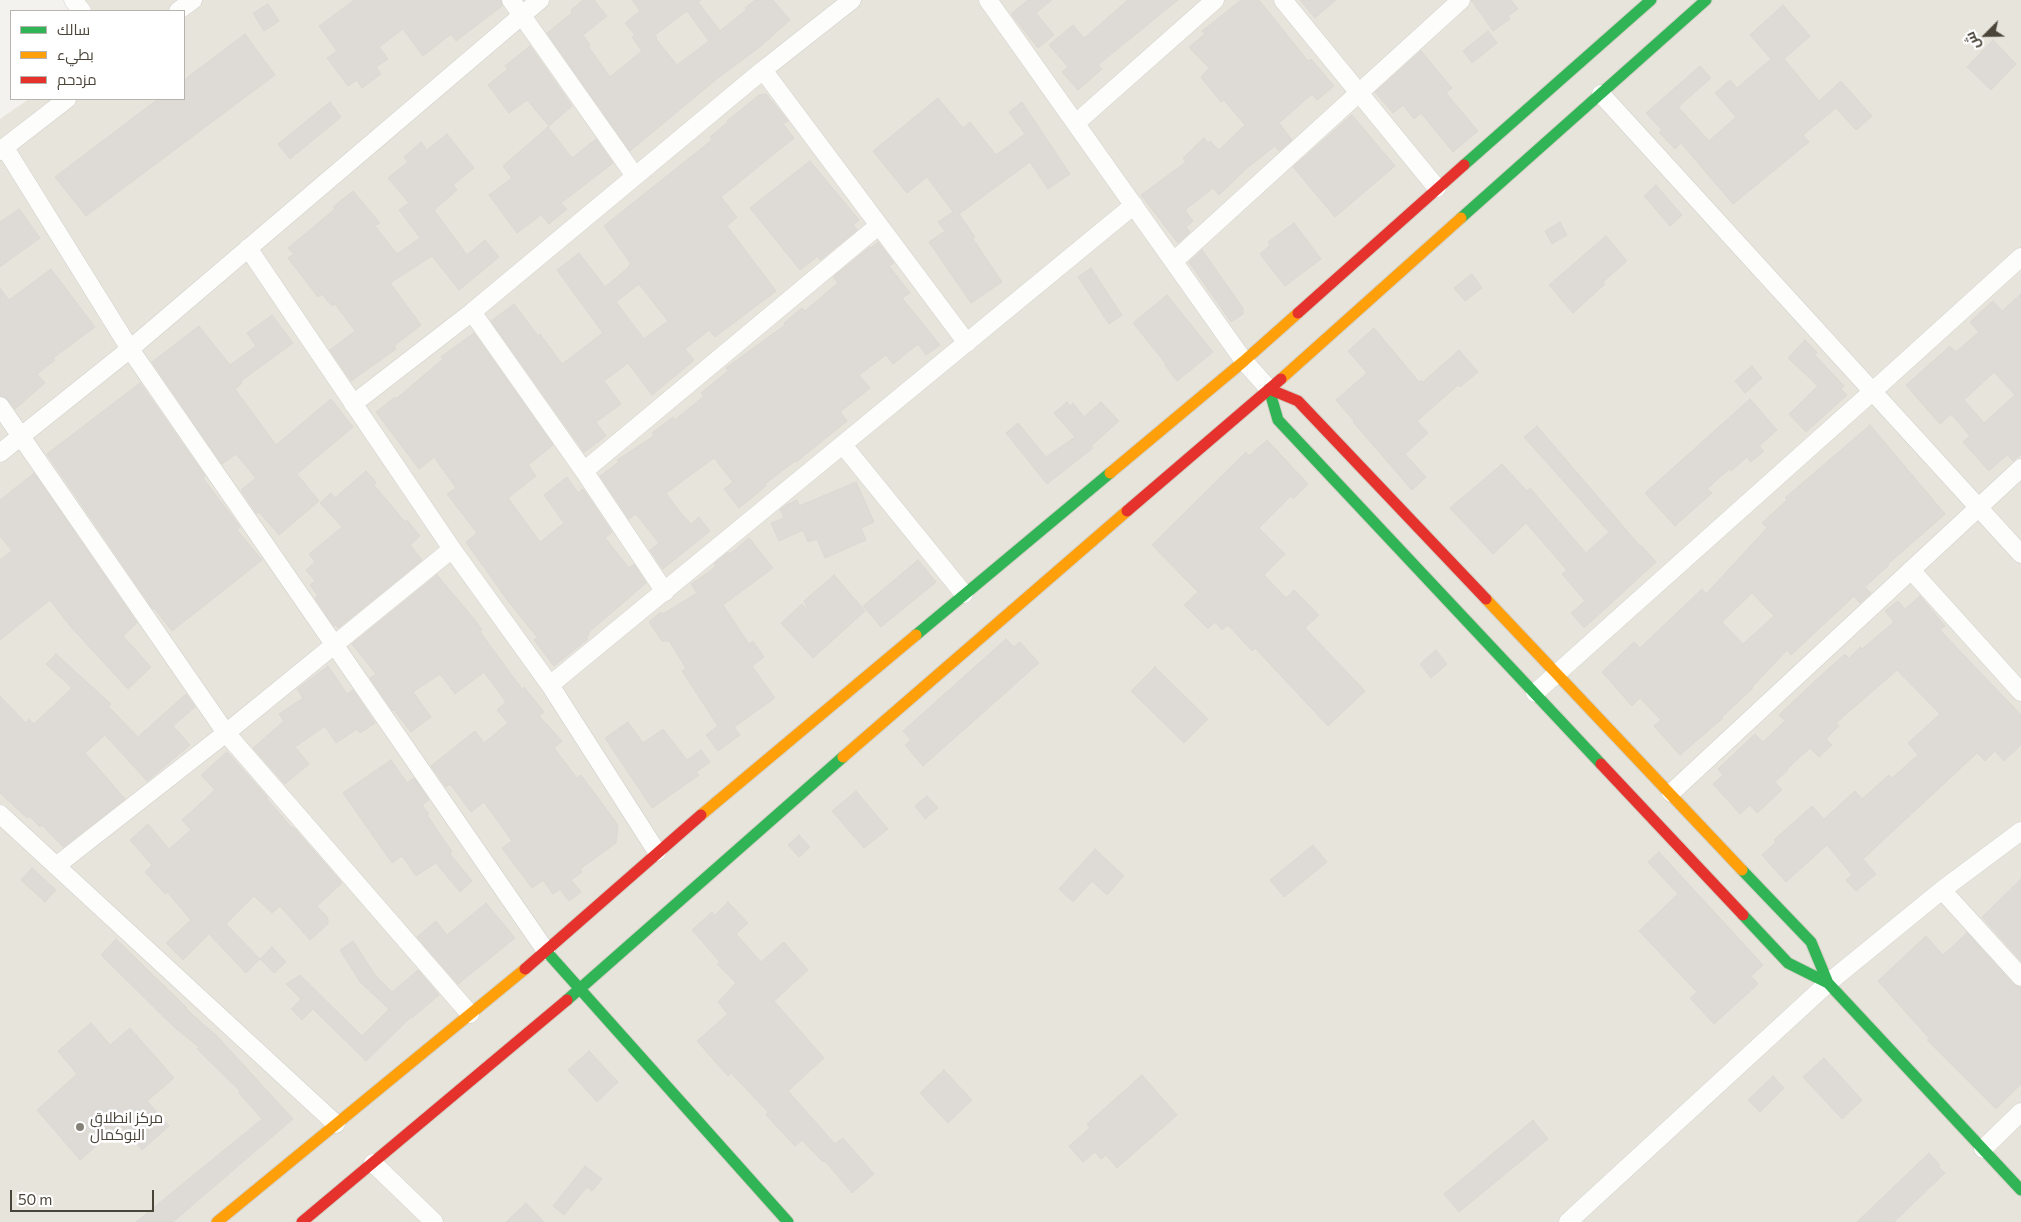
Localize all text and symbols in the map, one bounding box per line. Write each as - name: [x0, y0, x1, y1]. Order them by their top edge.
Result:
- legend: [10, 10, 185, 100]
- north arrow: [1961, 10, 2011, 60]
- text: سالك: [57, 20, 90, 38]
- text: ش: [1960, 29, 1983, 53]
- text: بطيء: [57, 45, 94, 63]
- text: مزدحم: [57, 70, 97, 88]
- place label: مركز انطلاق البوكمال: [90, 1109, 163, 1144]
- marker: مركز انطلاق البوكمال: [74, 1121, 86, 1133]
- scale bar: [12, 1180, 156, 1212]
- text: 50 m: [18, 1190, 52, 1208]

